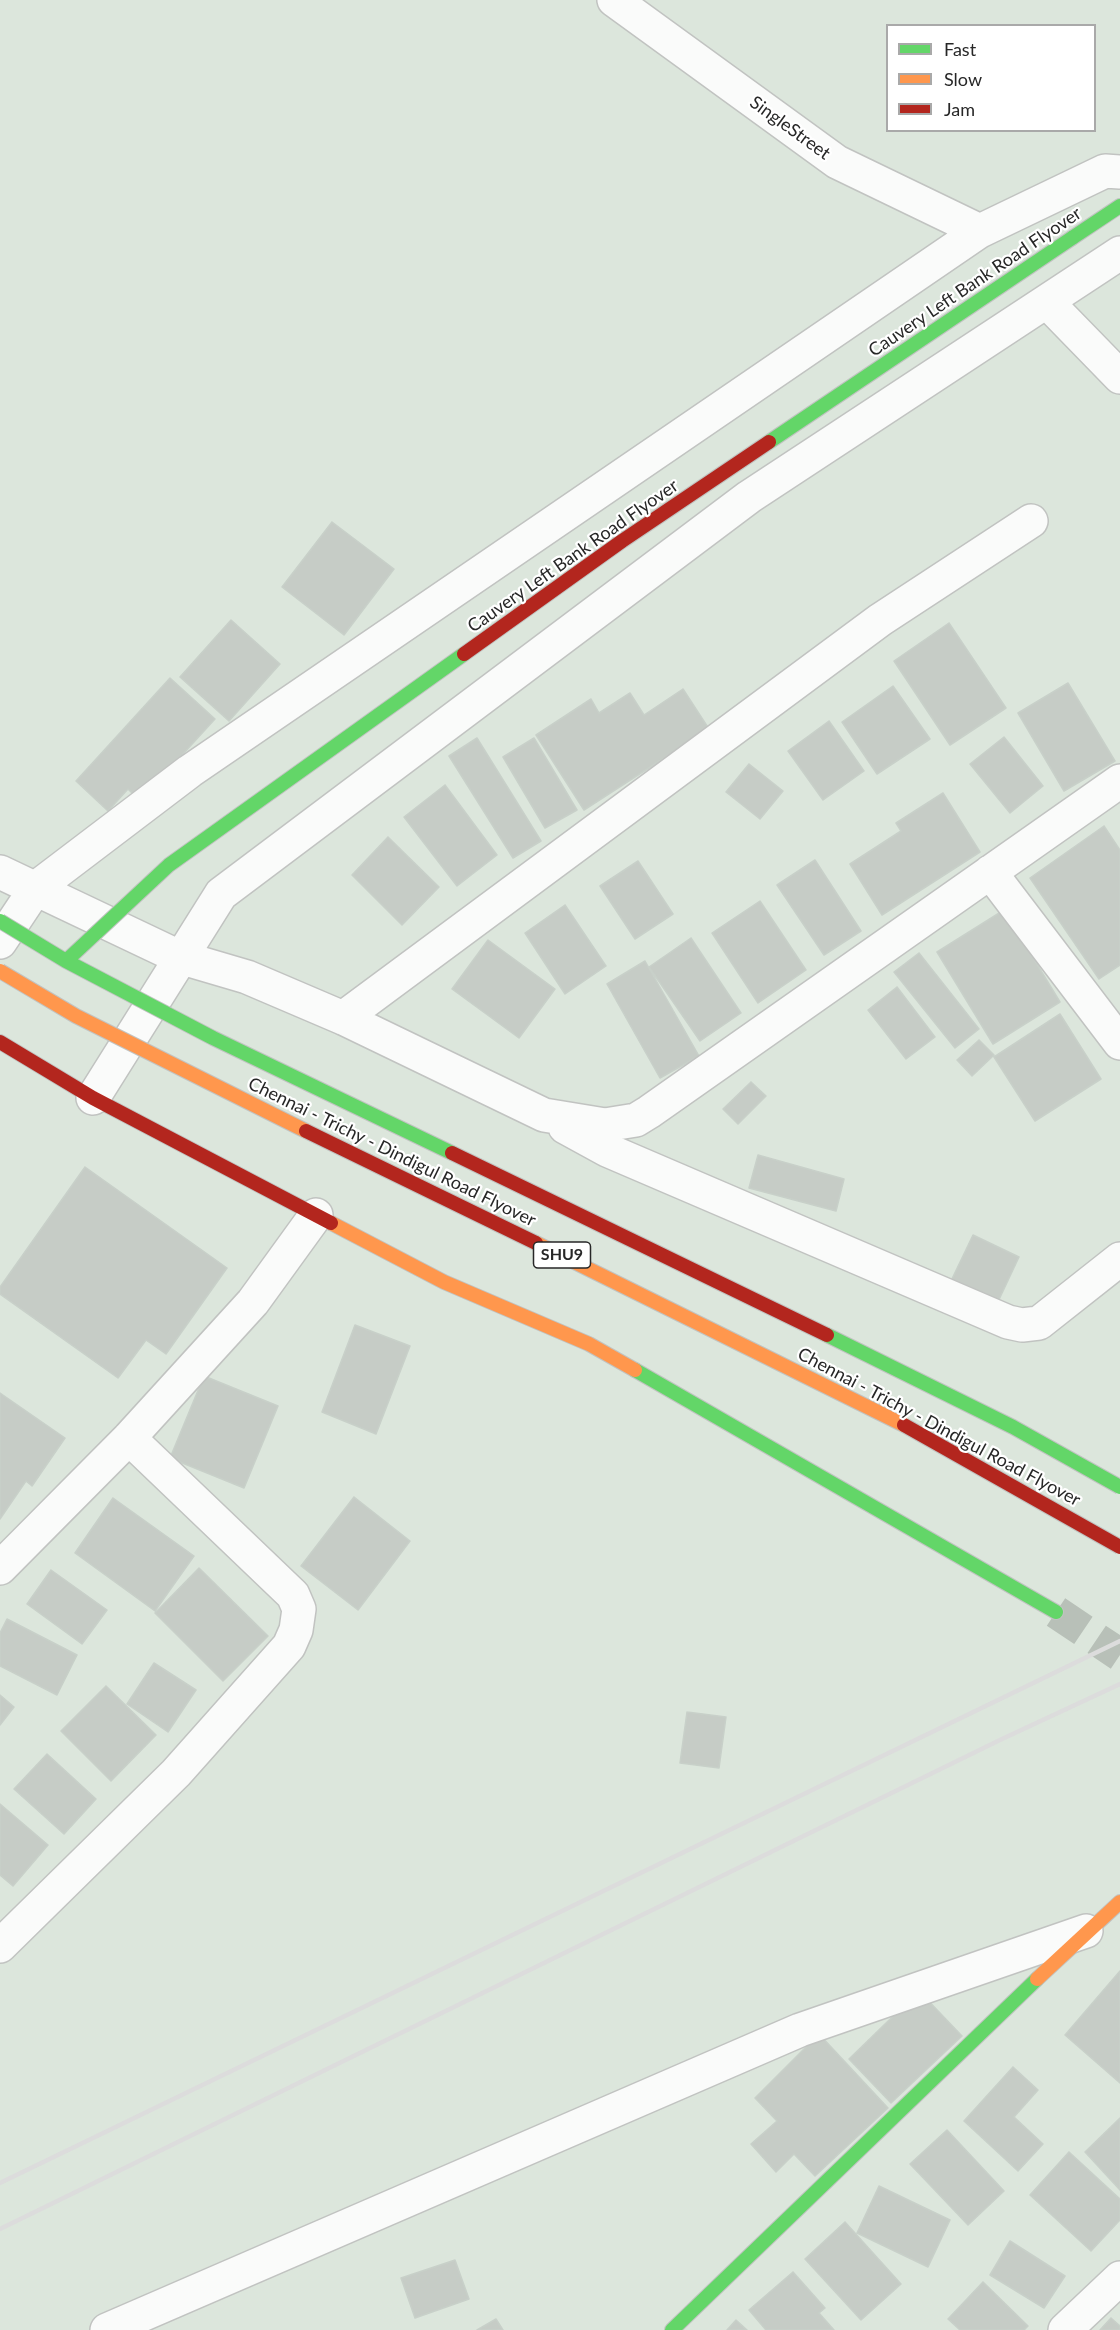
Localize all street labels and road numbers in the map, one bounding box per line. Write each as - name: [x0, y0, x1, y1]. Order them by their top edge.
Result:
- street label: SingleStreet: [746, 92, 834, 164]
- street label: Cauvery Left Bank Road Flyover: [864, 203, 1086, 361]
- street label: Cauvery Left Bank Road Flyover: [464, 475, 682, 637]
- street label: Chennai - Trichy - Dindigul Road Flyover: [245, 1073, 539, 1231]
- road number: SHU9: [534, 1242, 590, 1268]
- street label: Chennai - Trichy - Dindigul Road Flyover: [794, 1343, 1084, 1511]

